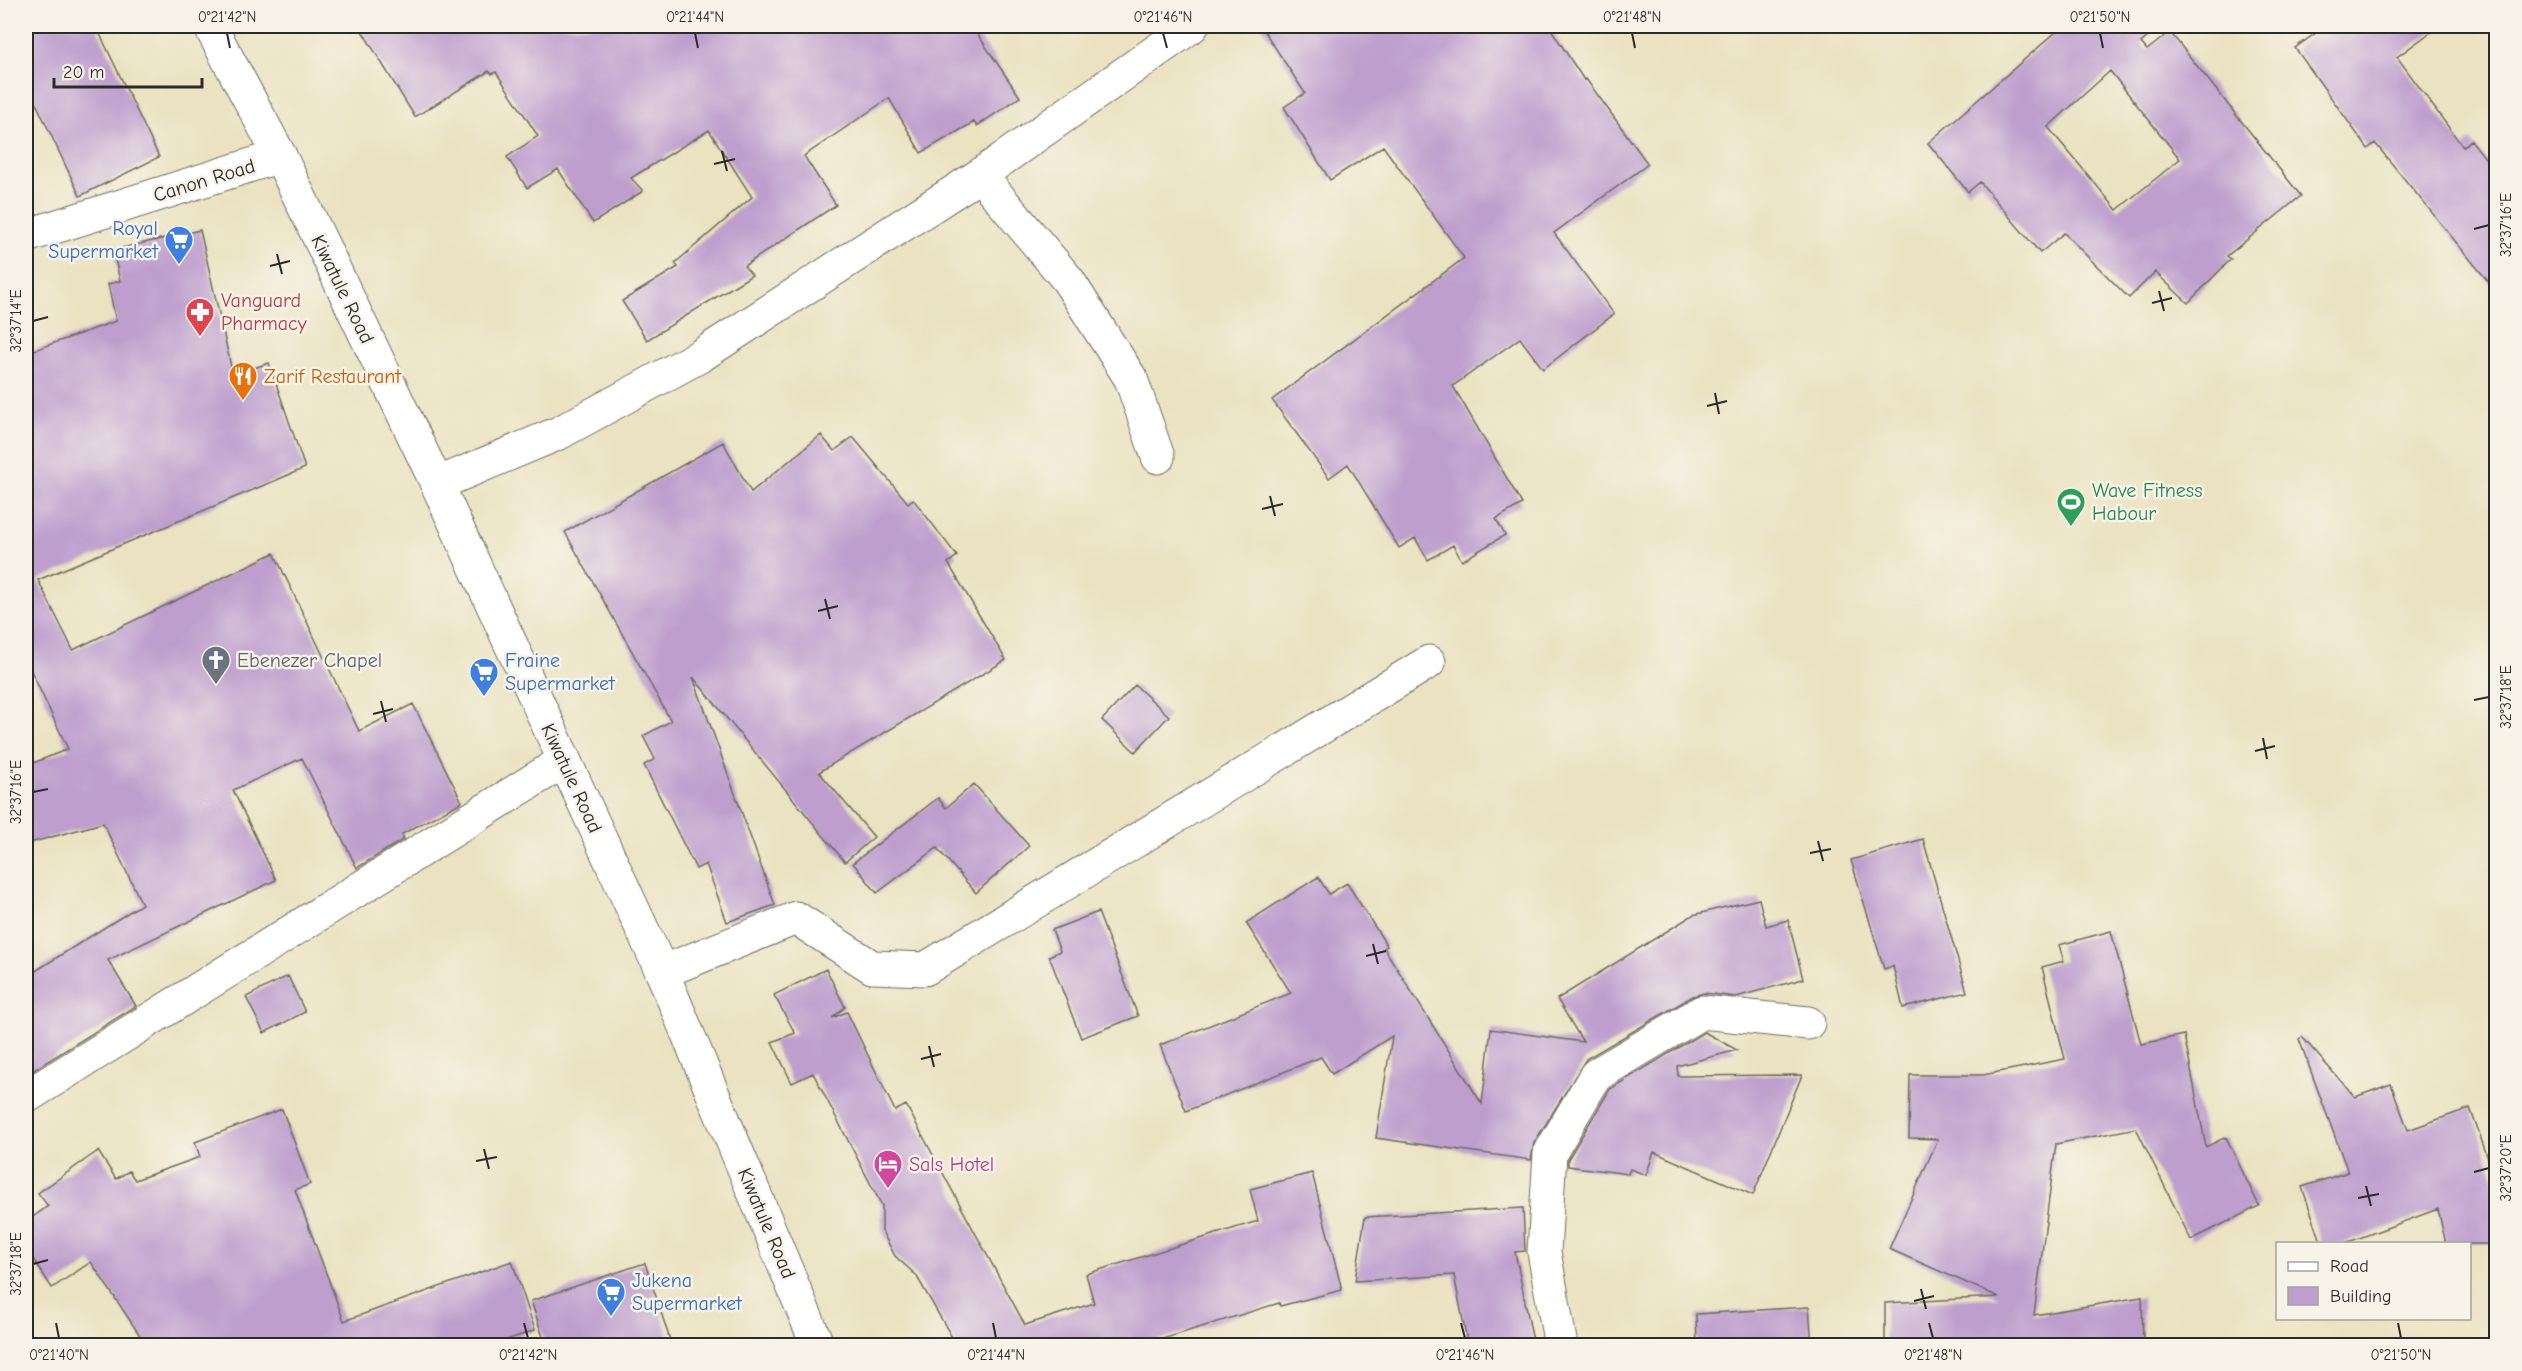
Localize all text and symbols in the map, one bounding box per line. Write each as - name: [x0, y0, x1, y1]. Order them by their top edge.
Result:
- text: 0°21'42"N: [198, 8, 256, 26]
- text: 0°21'44"N: [666, 8, 724, 26]
- text: 0°21'46"N: [1134, 8, 1192, 26]
- text: 0°21'48"N: [1603, 8, 1661, 26]
- text: 0°21'50"N: [2070, 8, 2130, 26]
- scale bar: [54, 51, 202, 89]
- text: 20 m: [63, 62, 104, 83]
- street label: Canon Road: [150, 154, 258, 207]
- text: 32°37'16"E: [2497, 193, 2515, 257]
- place label: Royal Supermarket: [48, 217, 159, 263]
- supermarket icon: Royal Supermarket: [163, 224, 195, 266]
- street label: Kiwatule Road: [306, 231, 379, 347]
- text: 32°37'14"E: [7, 289, 25, 353]
- place label: Vanguard Pharmacy: [221, 289, 307, 335]
- pharmacy icon: Vanguard Pharmacy: [184, 296, 216, 338]
- restaurant icon: Zarif Restaurant: [227, 360, 259, 402]
- place label: Zarif Restaurant: [264, 365, 402, 388]
- place label: Wave Fitness Habour: [2092, 479, 2202, 525]
- sports icon: Wave Fitness Habour: [2055, 486, 2087, 528]
- church icon: Ebenezer Chapel: [200, 644, 232, 686]
- place label: Ebenezer Chapel: [237, 649, 382, 672]
- place label: Fraine Supermarket: [505, 649, 616, 695]
- supermarket icon: Fraine Supermarket: [468, 656, 500, 698]
- text: 32°37'18"E: [2497, 665, 2515, 729]
- street label: Kiwatule Road: [536, 720, 607, 836]
- text: 32°37'16"E: [7, 760, 25, 824]
- text: 32°37'20"E: [2497, 1135, 2515, 1201]
- hotel icon: Sals Hotel: [872, 1148, 904, 1190]
- place label: Sals Hotel: [909, 1153, 994, 1176]
- street label: Kiwatule Road: [733, 1164, 800, 1282]
- text: 32°37'18"E: [7, 1232, 25, 1296]
- legend: [2276, 1242, 2471, 1320]
- text: Road: [2330, 1256, 2369, 1277]
- place label: Jukena Supermarket: [632, 1269, 743, 1315]
- supermarket icon: Jukena Supermarket: [595, 1276, 627, 1318]
- text: Building: [2330, 1286, 2392, 1307]
- text: 0°21'40"N: [29, 1346, 89, 1364]
- text: 0°21'42"N: [499, 1346, 557, 1364]
- text: 0°21'44"N: [967, 1346, 1025, 1364]
- text: 0°21'46"N: [1436, 1346, 1494, 1364]
- text: 0°21'48"N: [1904, 1346, 1962, 1364]
- text: 0°21'50"N: [2371, 1346, 2431, 1364]

